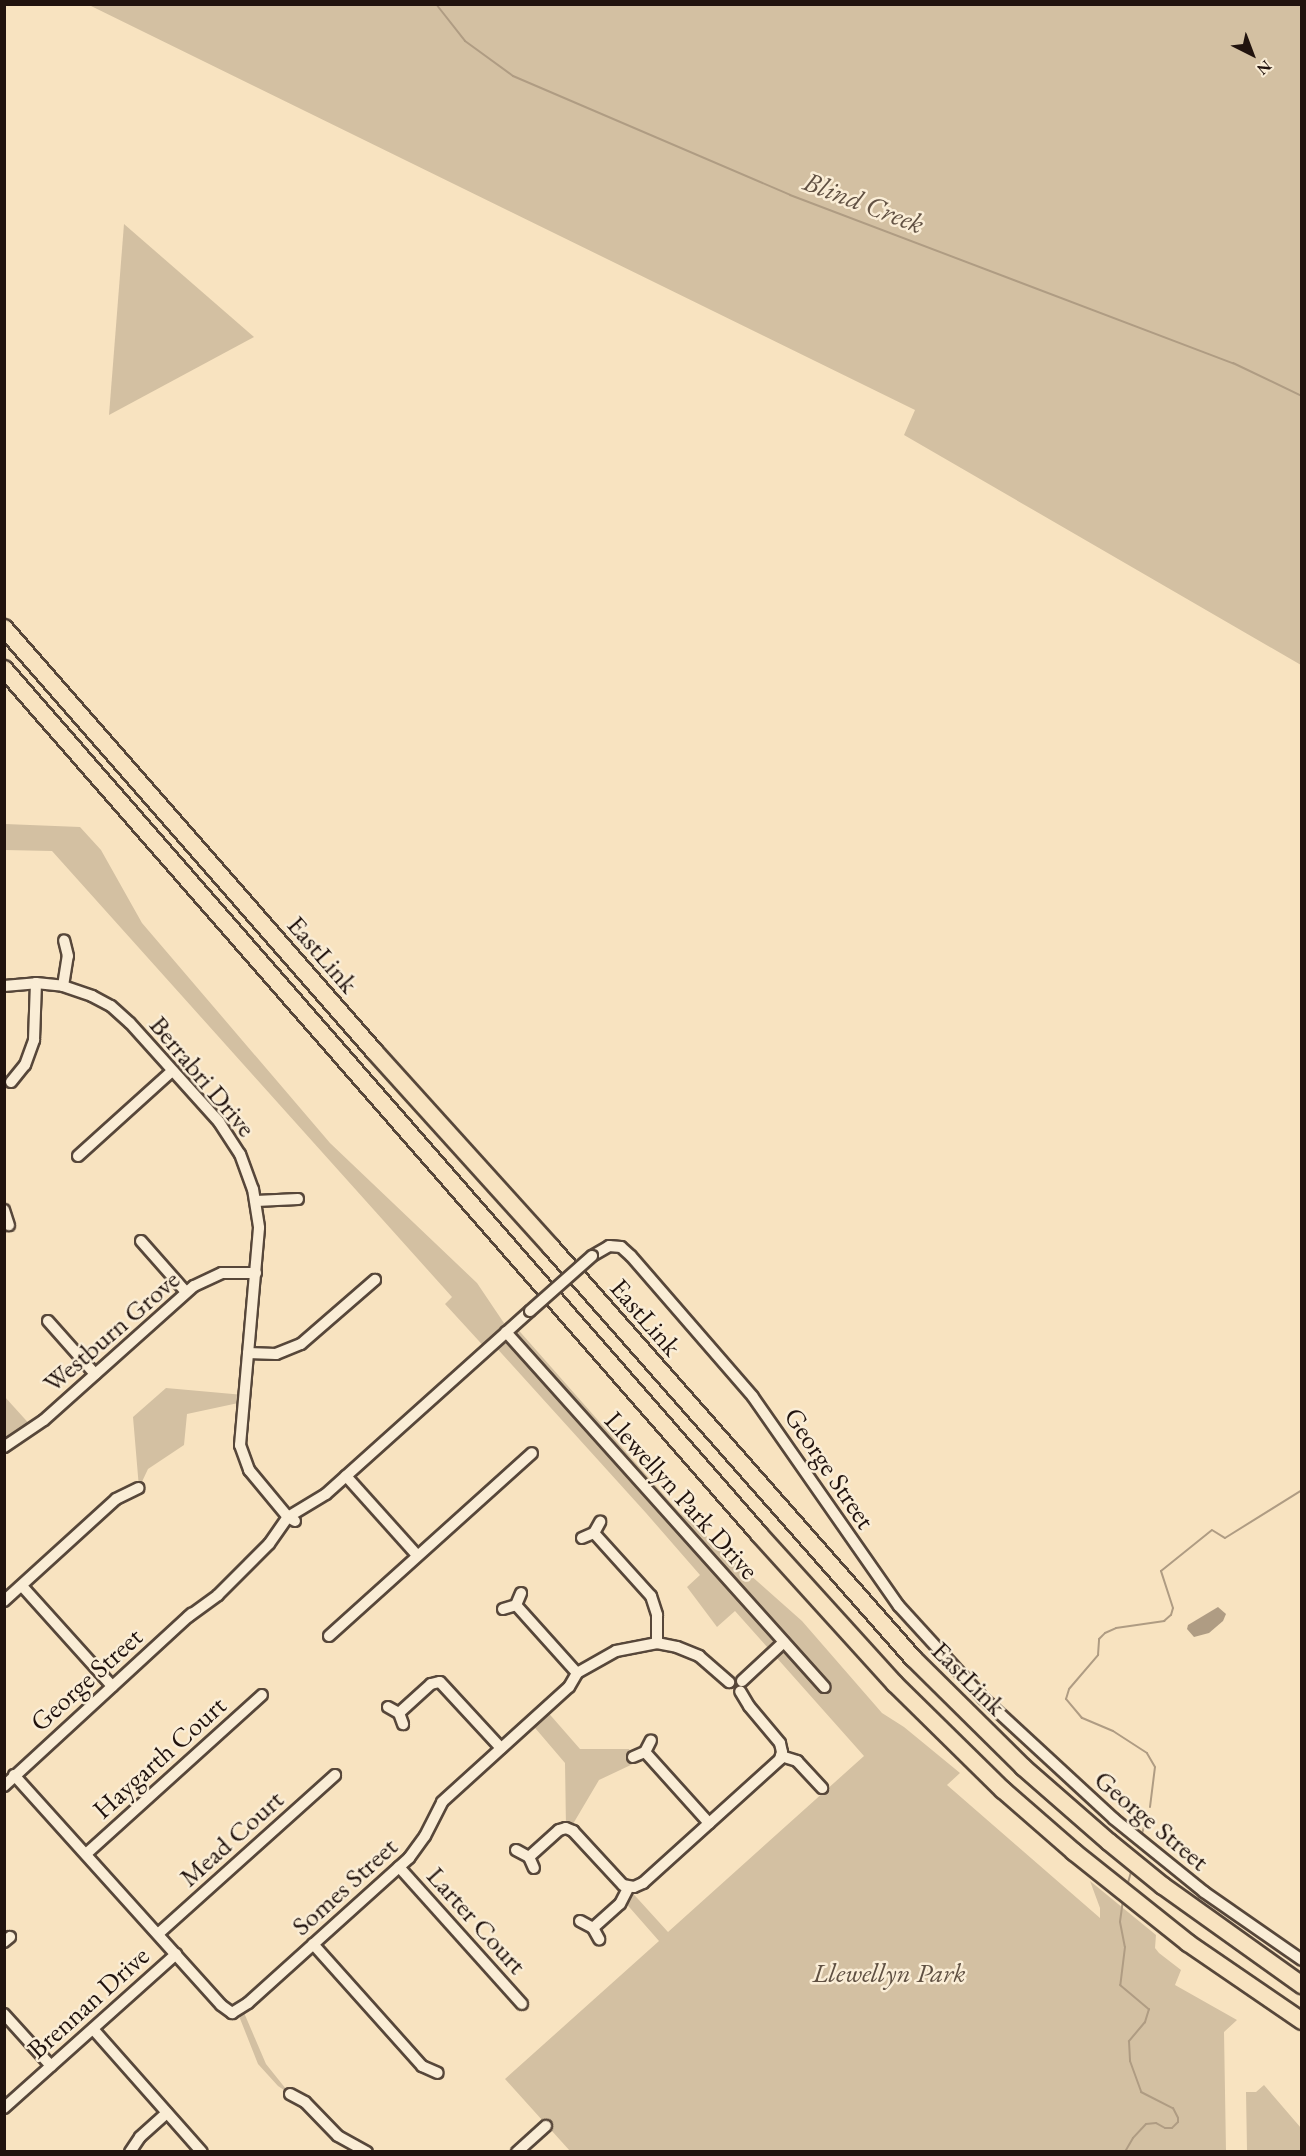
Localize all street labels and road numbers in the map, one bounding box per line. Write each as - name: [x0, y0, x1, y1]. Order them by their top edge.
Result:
- street label: EastLink: [281, 909, 365, 999]
- street label: Berrabri Drive: [143, 1009, 263, 1143]
- street label: Westburn Grove: [36, 1263, 186, 1399]
- street label: EastLink: [604, 1272, 688, 1362]
- street label: George Street: [778, 1401, 882, 1535]
- street label: Llewellyn Park Drive: [598, 1404, 766, 1586]
- street label: George Street: [23, 1620, 149, 1738]
- street label: EastLink: [925, 1634, 1013, 1722]
- street label: Haygarth Court: [86, 1689, 232, 1825]
- street label: George Street: [1088, 1763, 1216, 1877]
- street label: Mead Court: [172, 1783, 290, 1893]
- street label: Somes Street: [285, 1830, 403, 1942]
- street label: Larter Court: [420, 1860, 534, 1980]
- street label: Brennan Drive: [21, 1939, 155, 2065]

